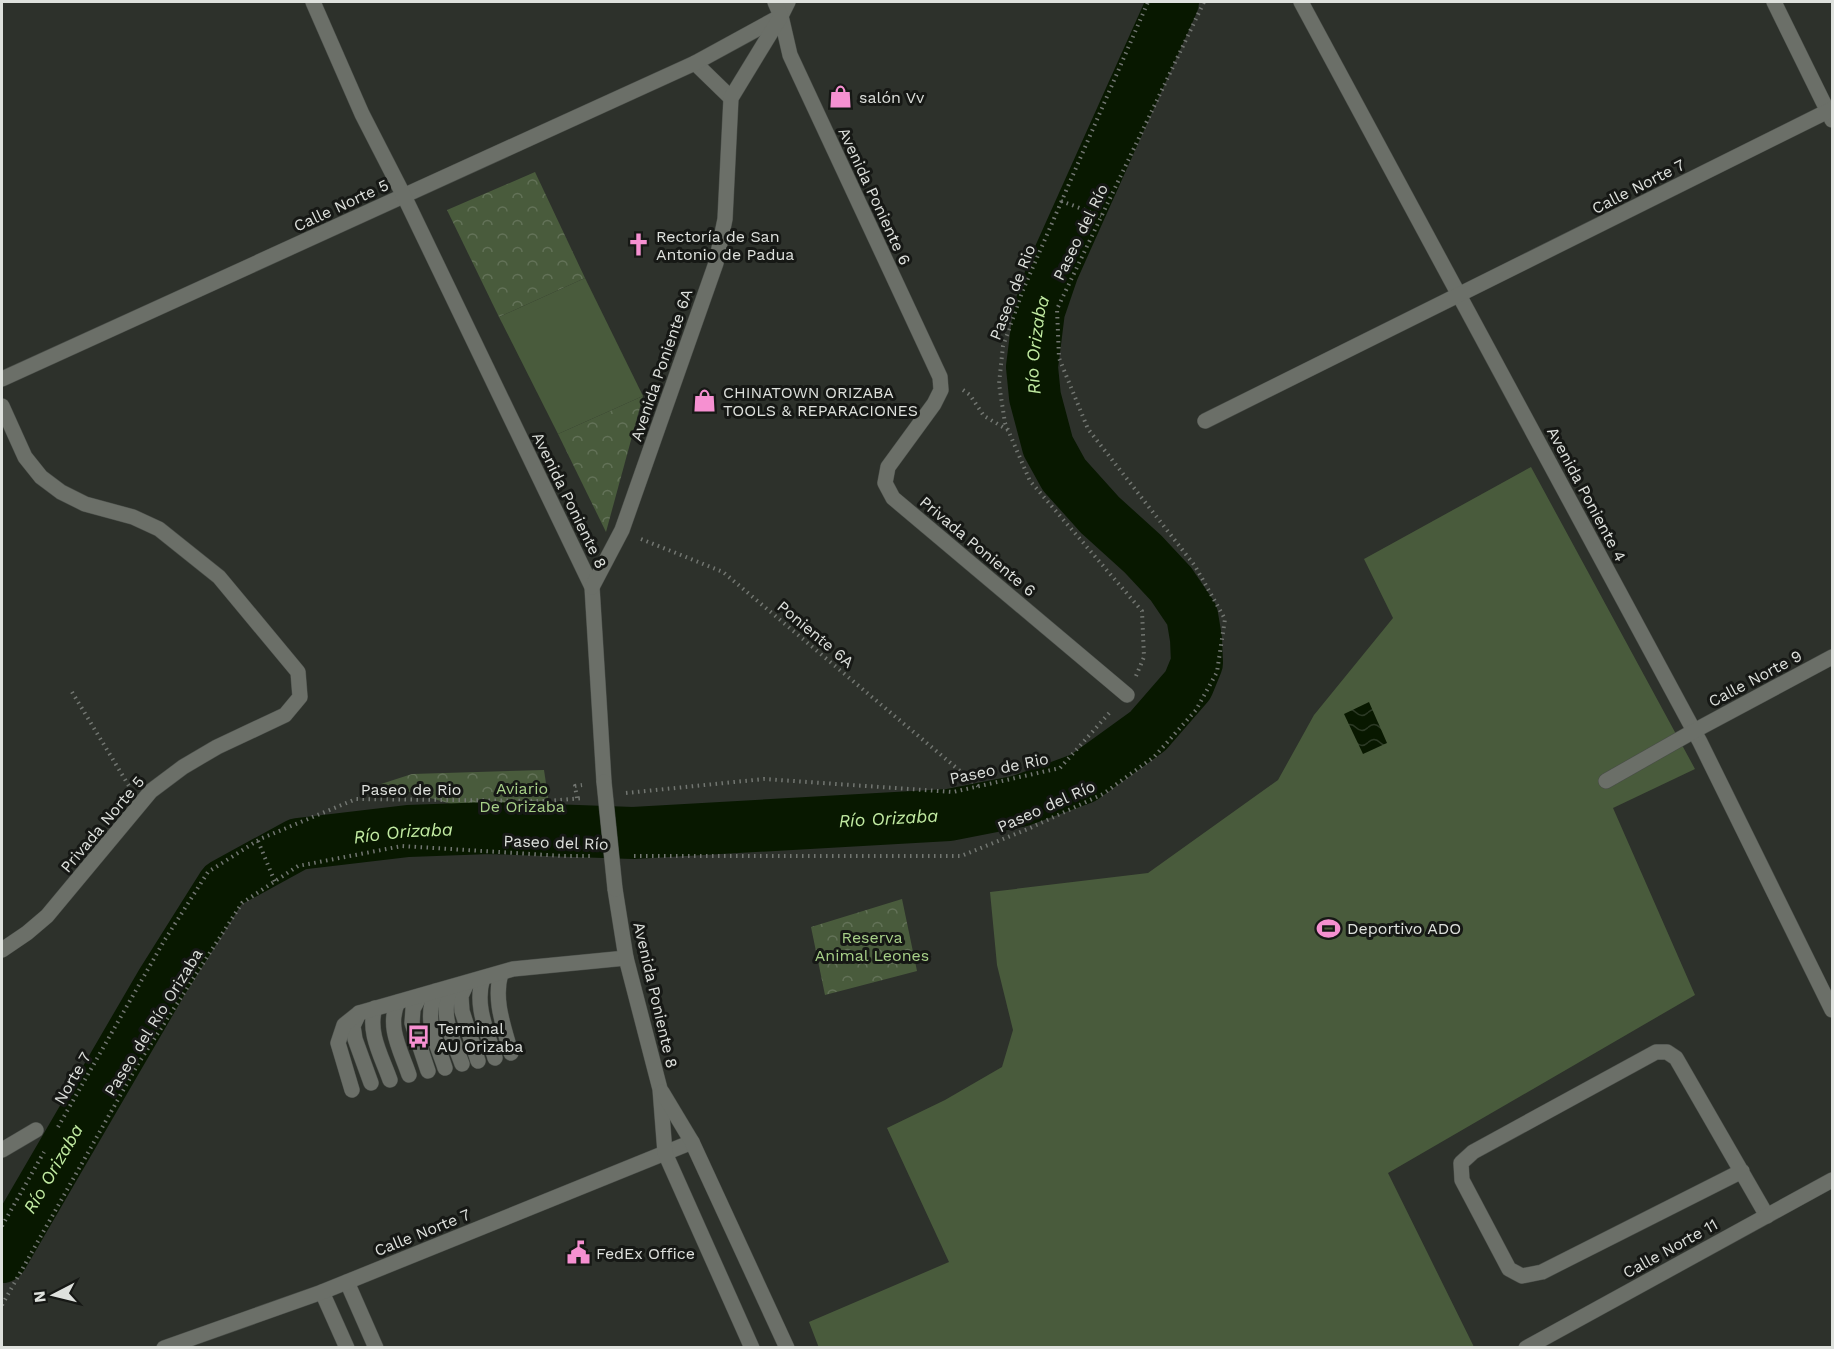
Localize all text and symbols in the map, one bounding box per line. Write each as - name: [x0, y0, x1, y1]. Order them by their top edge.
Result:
- shop icon: salón Vv: [828, 84, 854, 110]
- place label: salón Vv: [859, 88, 925, 107]
- street label: Avenida Poniente 6: [834, 124, 915, 268]
- street label: Calle Norte 7: [1589, 155, 1688, 218]
- street label: Calle Norte 5: [291, 175, 392, 236]
- street label: Paseo del Río: [1049, 181, 1112, 284]
- place label: Rectoría de San Antonio de Padua: [656, 227, 794, 264]
- church icon: Rectoría de San Antonio de Padua: [625, 232, 651, 258]
- street label: Paseo de Rio: [986, 242, 1039, 343]
- street label: Avenida Poniente 6A: [626, 286, 697, 444]
- water label: Río Orizaba: [1021, 292, 1054, 396]
- place label: CHINATOWN ORIZABA TOOLS & REPARACIONES: [723, 383, 918, 420]
- shop icon: CHINATOWN ORIZABA TOOLS & REPARACIONES: [692, 388, 718, 414]
- street label: Avenida Poniente 4: [1543, 424, 1630, 565]
- street label: Avenida Poniente 8: [528, 429, 611, 572]
- street label: Privada Poniente 6: [916, 492, 1039, 600]
- street label: Poniente 6A: [774, 597, 858, 672]
- street label: Calle Norte 9: [1705, 646, 1805, 711]
- street label: Paseo de Rio: [948, 749, 1050, 788]
- street label: Privada Norte 5: [57, 772, 148, 876]
- street label: Paseo del Río: [994, 776, 1098, 836]
- park label: Aviario De Orizaba: [479, 779, 565, 816]
- street label: Paseo de Rio: [361, 780, 461, 799]
- water label: Río Orizaba: [838, 805, 939, 831]
- water label: Río Orizaba: [352, 818, 453, 847]
- street label: Paseo del Río: [503, 831, 609, 854]
- sports icon: Deportivo ADO: [1316, 915, 1342, 941]
- place label: Deportivo ADO: [1347, 919, 1461, 938]
- street label: Avenida Poniente 8: [629, 920, 682, 1070]
- park label: Reserva Animal Leones: [815, 928, 929, 965]
- street label: Paseo del Río Orizaba: [100, 945, 206, 1099]
- place label: Terminal AU Orizaba: [437, 1019, 523, 1056]
- bus stop icon: Terminal AU Orizaba: [406, 1024, 432, 1050]
- street label: Norte 7: [50, 1049, 95, 1108]
- water label: Río Orizaba: [19, 1120, 87, 1217]
- street label: Calle Norte 7: [372, 1205, 473, 1260]
- street label: Calle Norte 11: [1620, 1215, 1721, 1282]
- public building icon: FedEx Office: [565, 1240, 591, 1266]
- place label: FedEx Office: [596, 1244, 695, 1263]
- north arrow: [24, 1265, 84, 1325]
- text: N: [29, 1290, 50, 1304]

